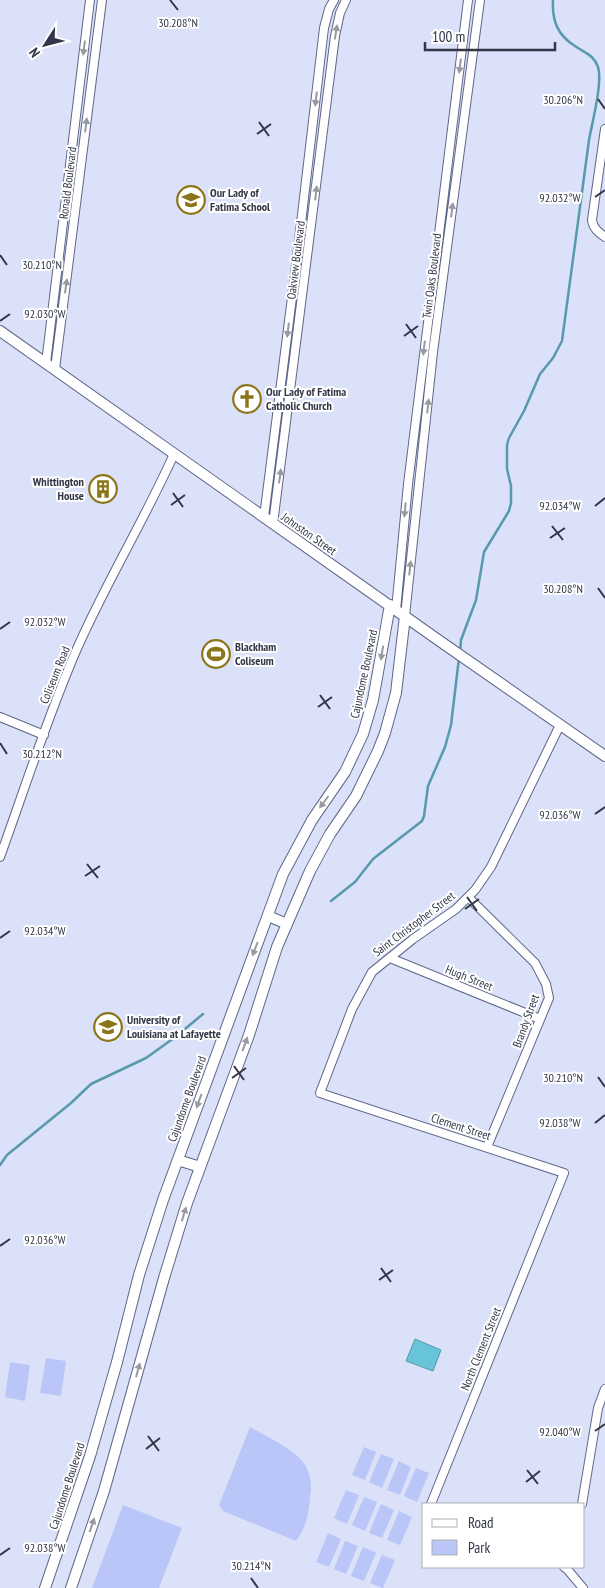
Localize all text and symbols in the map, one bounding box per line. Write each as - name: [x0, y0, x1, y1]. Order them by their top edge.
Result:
- text: 30.208°N: [158, 15, 198, 30]
- north arrow: [20, 20, 70, 70]
- scale bar: [425, 20, 555, 52]
- one-way arrow: [332, 23, 340, 39]
- text: 100 m: [432, 27, 465, 46]
- one-way arrow: [80, 41, 88, 57]
- text: N: [25, 44, 44, 61]
- one-way arrow: [456, 58, 464, 74]
- one-way arrow: [312, 91, 320, 107]
- text: 30.206°N: [543, 92, 583, 107]
- one-way arrow: [82, 117, 90, 133]
- street label: Ronald Boulevard: [56, 146, 79, 220]
- one-way arrow: [312, 184, 320, 200]
- school or university icon: Our Lady of Fatima School: [176, 185, 206, 215]
- place label: Our Lady of Fatima School: [210, 185, 270, 214]
- text: 92.032°W: [539, 190, 581, 205]
- one-way arrow: [448, 202, 456, 218]
- street label: Oakview Boulevard: [283, 220, 308, 300]
- street label: Twin Oaks Boulevard: [419, 232, 444, 319]
- text: 30.210°N: [22, 257, 62, 272]
- one-way arrow: [62, 278, 70, 294]
- text: 92.030°W: [24, 306, 66, 321]
- one-way arrow: [284, 322, 292, 338]
- one-way arrow: [420, 341, 428, 357]
- church icon: Our Lady of Fatima Catholic Church: [232, 384, 262, 414]
- place label: Our Lady of Fatima Catholic Church: [266, 384, 346, 413]
- one-way arrow: [424, 398, 432, 414]
- one-way arrow: [276, 467, 284, 483]
- place label: Whittington House: [32, 474, 84, 503]
- building icon: Whittington House: [88, 474, 118, 504]
- text: 92.034°W: [539, 498, 581, 513]
- one-way arrow: [401, 502, 409, 518]
- street label: Johnston Street: [278, 509, 340, 558]
- one-way arrow: [406, 559, 414, 575]
- text: 30.208°N: [543, 581, 583, 596]
- text: 92.032°W: [24, 614, 66, 629]
- street label: Cajundome Boulevard: [347, 628, 380, 720]
- sports icon: Blackham Coliseum: [201, 639, 231, 669]
- place label: Blackham Coliseum: [235, 639, 276, 668]
- street label: Coliseum Road: [36, 644, 73, 706]
- one-way arrow: [378, 645, 386, 661]
- text: 30.212°N: [22, 746, 62, 761]
- one-way arrow: [319, 795, 329, 809]
- text: 92.036°W: [539, 807, 581, 822]
- street label: Saint Christopher Street: [370, 887, 458, 959]
- text: 92.034°W: [24, 923, 66, 938]
- one-way arrow: [251, 942, 259, 956]
- street label: Hugh Street: [443, 961, 496, 994]
- street label: Brandy Street: [509, 991, 542, 1050]
- school or university icon: University of Louisiana at Lafayette: [93, 1012, 123, 1042]
- place label: University of Louisiana at Lafayette: [127, 1012, 221, 1041]
- one-way arrow: [242, 1037, 249, 1052]
- street label: Cajundome Boulevard: [164, 1054, 209, 1144]
- text: 30.210°N: [543, 1070, 583, 1085]
- one-way arrow: [195, 1094, 203, 1109]
- street label: Clement Street: [429, 1110, 494, 1143]
- text: 92.038°W: [539, 1115, 581, 1130]
- one-way arrow: [181, 1206, 188, 1221]
- text: 92.036°W: [24, 1232, 66, 1247]
- street label: North Clement Street: [457, 1304, 504, 1393]
- one-way arrow: [135, 1362, 143, 1377]
- text: 92.040°W: [539, 1424, 581, 1439]
- street label: Cajundome Boulevard: [45, 1441, 88, 1531]
- legend: [422, 1503, 585, 1568]
- text: Road: [468, 1513, 494, 1532]
- one-way arrow: [89, 1518, 96, 1533]
- text: Park: [468, 1538, 490, 1557]
- text: 92.038°W: [24, 1540, 66, 1555]
- text: 30.214°N: [231, 1558, 271, 1573]

